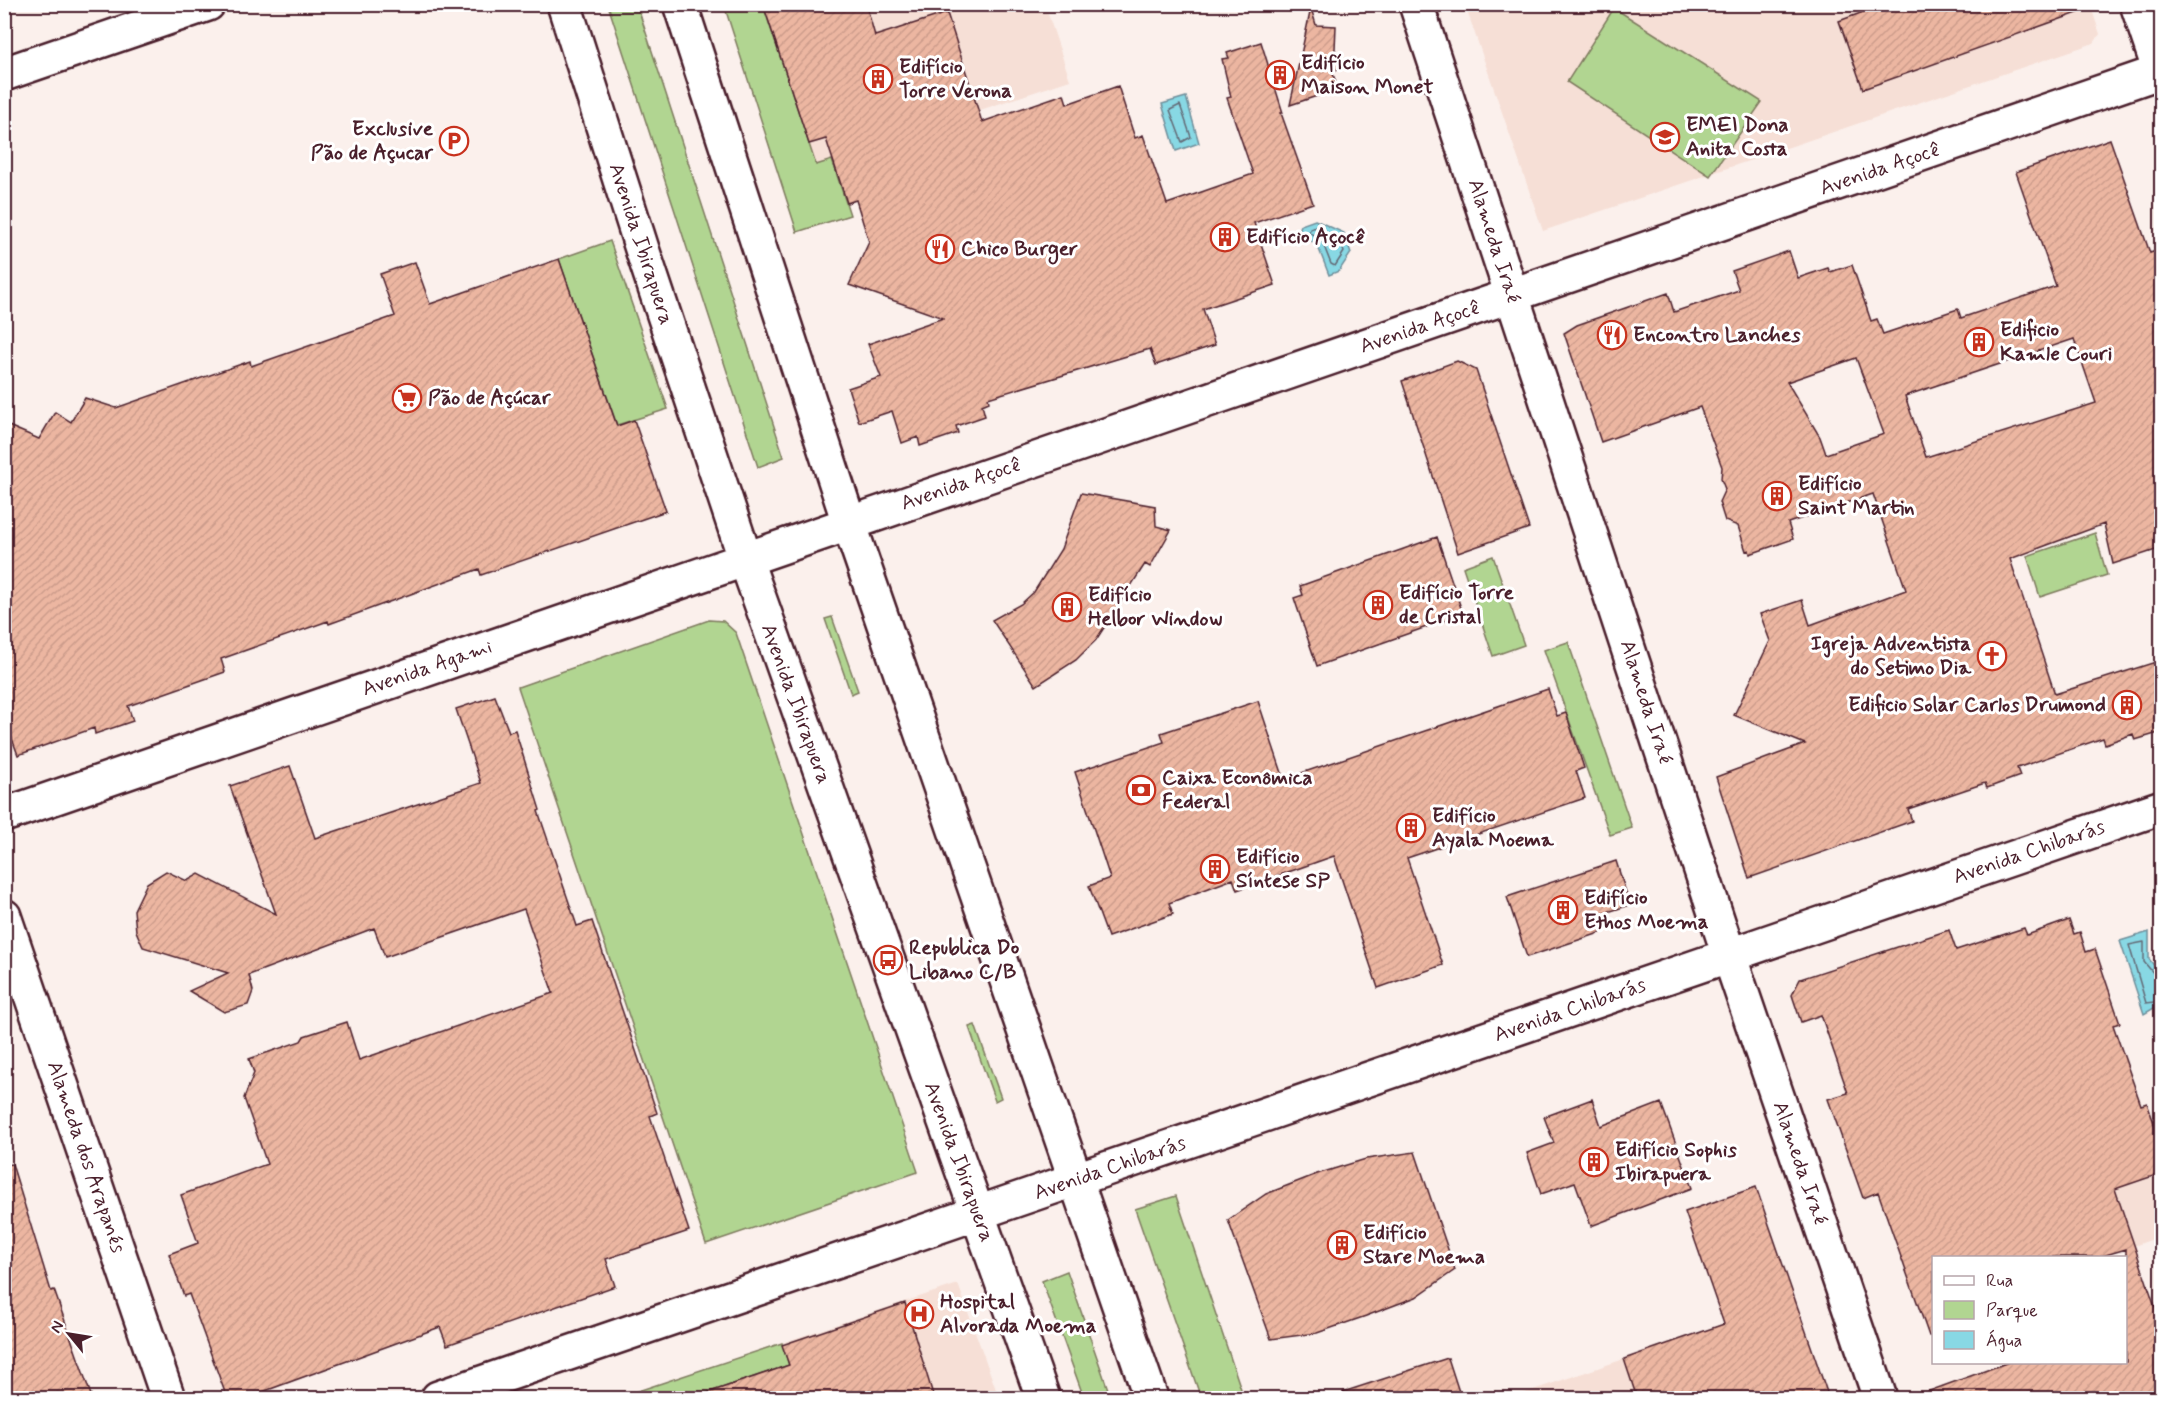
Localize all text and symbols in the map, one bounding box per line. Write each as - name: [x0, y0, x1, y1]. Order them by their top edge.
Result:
- place label: Edifício Maison Monet: [1301, 49, 1433, 101]
- place label: Edifício Torre Verona: [899, 53, 1012, 105]
- building icon: Edifício Maison Monet: [1264, 59, 1296, 91]
- building icon: Edifício Torre Verona: [862, 63, 894, 95]
- place label: EMEI Dona Anita Costa: [1686, 111, 1789, 163]
- place label: Exclusive Pão de Açucar: [311, 115, 434, 167]
- school or university icon: EMEI Dona Anita Costa: [1649, 121, 1681, 153]
- parking icon: Exclusive Pão de Açucar: [438, 125, 470, 157]
- street label: Avenida Açocê: [1816, 135, 1944, 203]
- street label: Avenida Ibirapuera: [602, 160, 680, 328]
- street label: Alameda Iraé: [1461, 175, 1527, 307]
- building icon: Edifício Açocê: [1209, 221, 1241, 253]
- place label: Edifício Açocê: [1246, 223, 1365, 251]
- restaurant icon: Chico Burger: [924, 233, 956, 265]
- place label: Chico Burger: [961, 235, 1078, 265]
- street label: Avenida Açocê: [1356, 293, 1484, 361]
- place label: Edificio Kamle Couri: [2000, 316, 2112, 368]
- restaurant icon: Encontro Lanches: [1596, 319, 1628, 351]
- place label: Encontro Lanches: [1633, 321, 1801, 349]
- building icon: Edificio Kamle Couri: [1963, 326, 1995, 358]
- supermarket icon: Pão de Açúcar: [391, 382, 423, 414]
- place label: Pão de Açúcar: [428, 384, 552, 412]
- street label: Avenida Açocê: [897, 450, 1025, 518]
- place label: Edifício Saint Martin: [1798, 470, 1915, 522]
- building icon: Edifício Saint Martin: [1761, 480, 1793, 512]
- place label: Edifício Torre de Cristal: [1399, 579, 1514, 631]
- place label: Edifício Helbor Window: [1088, 581, 1222, 633]
- building icon: Edifício Torre de Cristal: [1362, 589, 1394, 621]
- building icon: Edifício Helbor Window: [1051, 591, 1083, 623]
- street label: Avenida Ibirapuera: [754, 620, 838, 788]
- place label: Igreja Adventista do Setimo Dia: [1811, 630, 1972, 682]
- street label: Avenida Agami: [358, 633, 496, 703]
- street label: Alameda Iraé: [1613, 636, 1679, 768]
- church icon: Igreja Adventista do Setimo Dia: [1976, 640, 2008, 672]
- building icon: Edificio Solar Carlos Drumond: [2111, 689, 2143, 721]
- place label: Edificio Solar Carlos Drumond: [1848, 691, 2106, 719]
- place label: Caixa Econômica Federal: [1162, 764, 1313, 816]
- bank icon: Caixa Econômica Federal: [1125, 774, 1157, 806]
- place label: Edifício Ayala Moema: [1432, 802, 1555, 854]
- building icon: Edifício Ayala Moema: [1395, 812, 1427, 844]
- street label: Avenida Chibarás: [1949, 813, 2109, 891]
- place label: Edifício Síntese SP: [1236, 843, 1331, 895]
- building icon: Edifício Síntese SP: [1199, 853, 1231, 885]
- place label: Edifício Ethos Moema: [1584, 884, 1709, 936]
- building icon: Edifício Ethos Moema: [1547, 894, 1579, 926]
- place label: Republica Do Libano C/B: [909, 934, 1020, 986]
- bus stop icon: Republica Do Libano C/B: [872, 944, 904, 976]
- street label: Avenida Chibarás: [1490, 971, 1650, 1049]
- street label: Alameda dos Arapanés: [40, 1057, 132, 1257]
- street label: Avenida Ibirapuera: [917, 1078, 1001, 1246]
- street label: Alameda Iraé: [1766, 1098, 1834, 1228]
- street label: Avenida Chibarás: [1030, 1129, 1190, 1207]
- place label: Edifício Sophis Ibirapuera: [1615, 1136, 1737, 1188]
- building icon: Edifício Sophis Ibirapuera: [1578, 1146, 1610, 1178]
- place label: Edifício Stare Moema: [1363, 1219, 1485, 1271]
- building icon: Edifício Stare Moema: [1326, 1229, 1358, 1261]
- legend: [1932, 1256, 2127, 1364]
- text: Rua: [1986, 1269, 2013, 1293]
- place label: Hospital Alvorada Moema: [940, 1288, 1097, 1340]
- hospital icon: Hospital Alvorada Moema: [903, 1298, 935, 1330]
- text: Parque: [1986, 1299, 2038, 1323]
- north arrow: [39, 1304, 99, 1364]
- text: N: [46, 1317, 69, 1337]
- text: Água: [1986, 1329, 2022, 1353]

